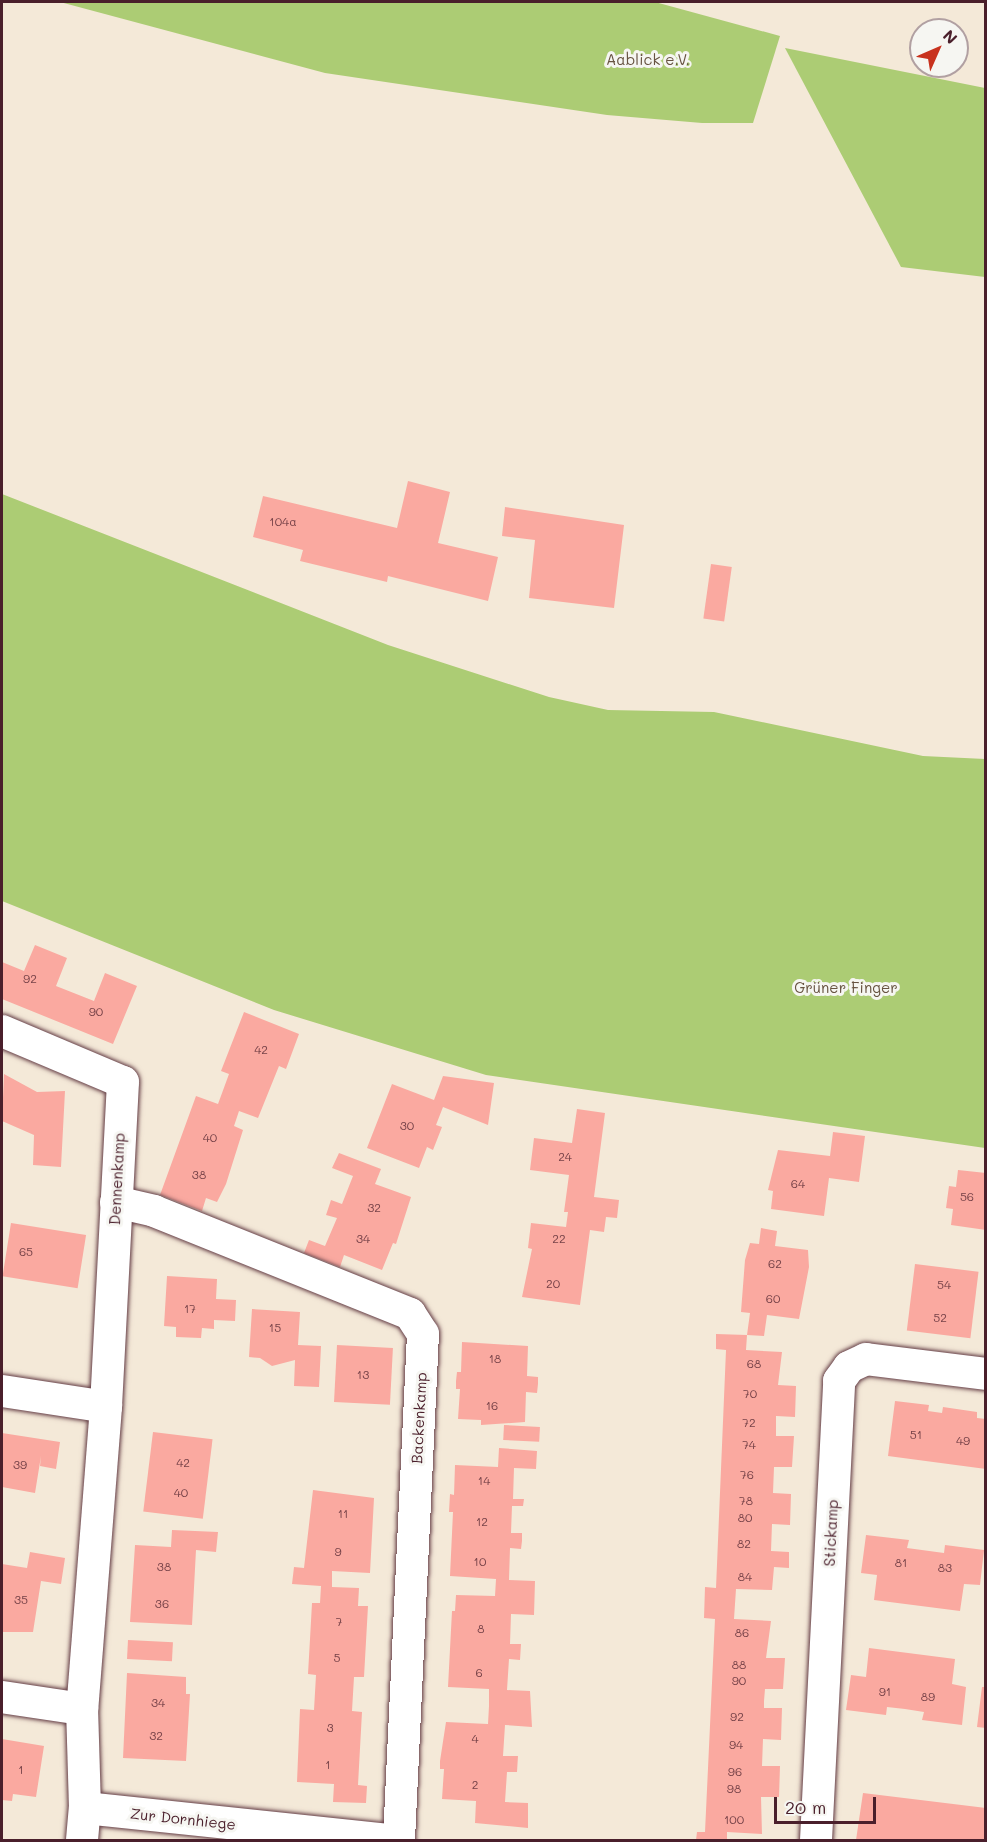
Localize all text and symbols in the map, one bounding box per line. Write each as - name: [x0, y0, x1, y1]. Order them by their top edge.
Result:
- north arrow: [909, 18, 969, 78]
- text: N: [939, 25, 962, 48]
- park label: Aablick e.V.: [606, 51, 690, 69]
- house number: 104a: [269, 515, 297, 529]
- house number: 92: [23, 972, 37, 986]
- park label: Grüner Finger: [794, 979, 898, 997]
- house number: 90: [89, 1005, 103, 1019]
- house number: 42: [254, 1043, 268, 1057]
- house number: 30: [400, 1119, 414, 1133]
- house number: 40: [203, 1131, 217, 1145]
- street label: Dennenkamp: [106, 1132, 128, 1226]
- house number: 24: [558, 1150, 572, 1164]
- house number: 38: [192, 1168, 206, 1182]
- house number: 64: [791, 1177, 805, 1191]
- house number: 56: [960, 1190, 974, 1204]
- house number: 32: [367, 1201, 381, 1215]
- house number: 34: [356, 1232, 370, 1246]
- house number: 22: [552, 1232, 566, 1246]
- house number: 65: [19, 1245, 33, 1259]
- house number: 62: [768, 1257, 782, 1271]
- house number: 20: [546, 1277, 560, 1291]
- house number: 54: [937, 1278, 951, 1292]
- house number: 60: [766, 1292, 780, 1306]
- house number: 17: [184, 1302, 196, 1316]
- house number: 52: [933, 1311, 947, 1325]
- house number: 15: [269, 1321, 281, 1335]
- house number: 18: [489, 1352, 501, 1366]
- house number: 68: [747, 1357, 761, 1371]
- house number: 13: [357, 1368, 369, 1382]
- street label: Backenkamp: [408, 1372, 430, 1464]
- house number: 70: [743, 1387, 757, 1401]
- house number: 16: [486, 1399, 498, 1413]
- house number: 72: [742, 1416, 756, 1430]
- house number: 51: [910, 1428, 922, 1442]
- house number: 49: [956, 1434, 970, 1448]
- house number: 74: [742, 1438, 756, 1452]
- house number: 42: [176, 1456, 190, 1470]
- house number: 39: [13, 1458, 27, 1472]
- house number: 76: [740, 1468, 754, 1482]
- house number: 14: [478, 1474, 490, 1488]
- house number: 40: [174, 1486, 188, 1500]
- house number: 78: [739, 1494, 753, 1508]
- street label: Stickamp: [820, 1499, 842, 1567]
- house number: 11: [338, 1507, 348, 1521]
- house number: 80: [738, 1511, 752, 1525]
- house number: 12: [476, 1515, 488, 1529]
- house number: 82: [737, 1537, 751, 1551]
- house number: 9: [334, 1545, 342, 1559]
- house number: 10: [474, 1555, 486, 1569]
- house number: 81: [895, 1556, 907, 1570]
- house number: 38: [157, 1560, 171, 1574]
- house number: 83: [938, 1561, 952, 1575]
- house number: 84: [738, 1570, 752, 1584]
- house number: 35: [14, 1593, 28, 1607]
- house number: 36: [155, 1597, 169, 1611]
- house number: 7: [336, 1615, 342, 1629]
- house number: 8: [477, 1622, 485, 1636]
- house number: 86: [735, 1626, 749, 1640]
- house number: 5: [334, 1651, 340, 1665]
- house number: 88: [732, 1658, 746, 1672]
- house number: 6: [475, 1666, 483, 1680]
- house number: 90: [732, 1674, 746, 1688]
- house number: 91: [879, 1685, 891, 1699]
- house number: 89: [921, 1690, 935, 1704]
- house number: 34: [151, 1696, 165, 1710]
- house number: 92: [730, 1710, 744, 1724]
- house number: 3: [326, 1721, 334, 1735]
- house number: 32: [149, 1729, 163, 1743]
- house number: 4: [471, 1732, 479, 1746]
- house number: 94: [729, 1738, 743, 1752]
- house number: 1: [325, 1758, 331, 1772]
- house number: 1: [18, 1763, 24, 1777]
- house number: 96: [728, 1765, 742, 1779]
- house number: 2: [472, 1778, 478, 1792]
- house number: 98: [727, 1782, 741, 1796]
- scale bar: [777, 1785, 879, 1823]
- text: 20 m: [785, 1795, 826, 1819]
- street label: Zur Dornhiege: [129, 1805, 237, 1833]
- house number: 100: [724, 1813, 744, 1827]

